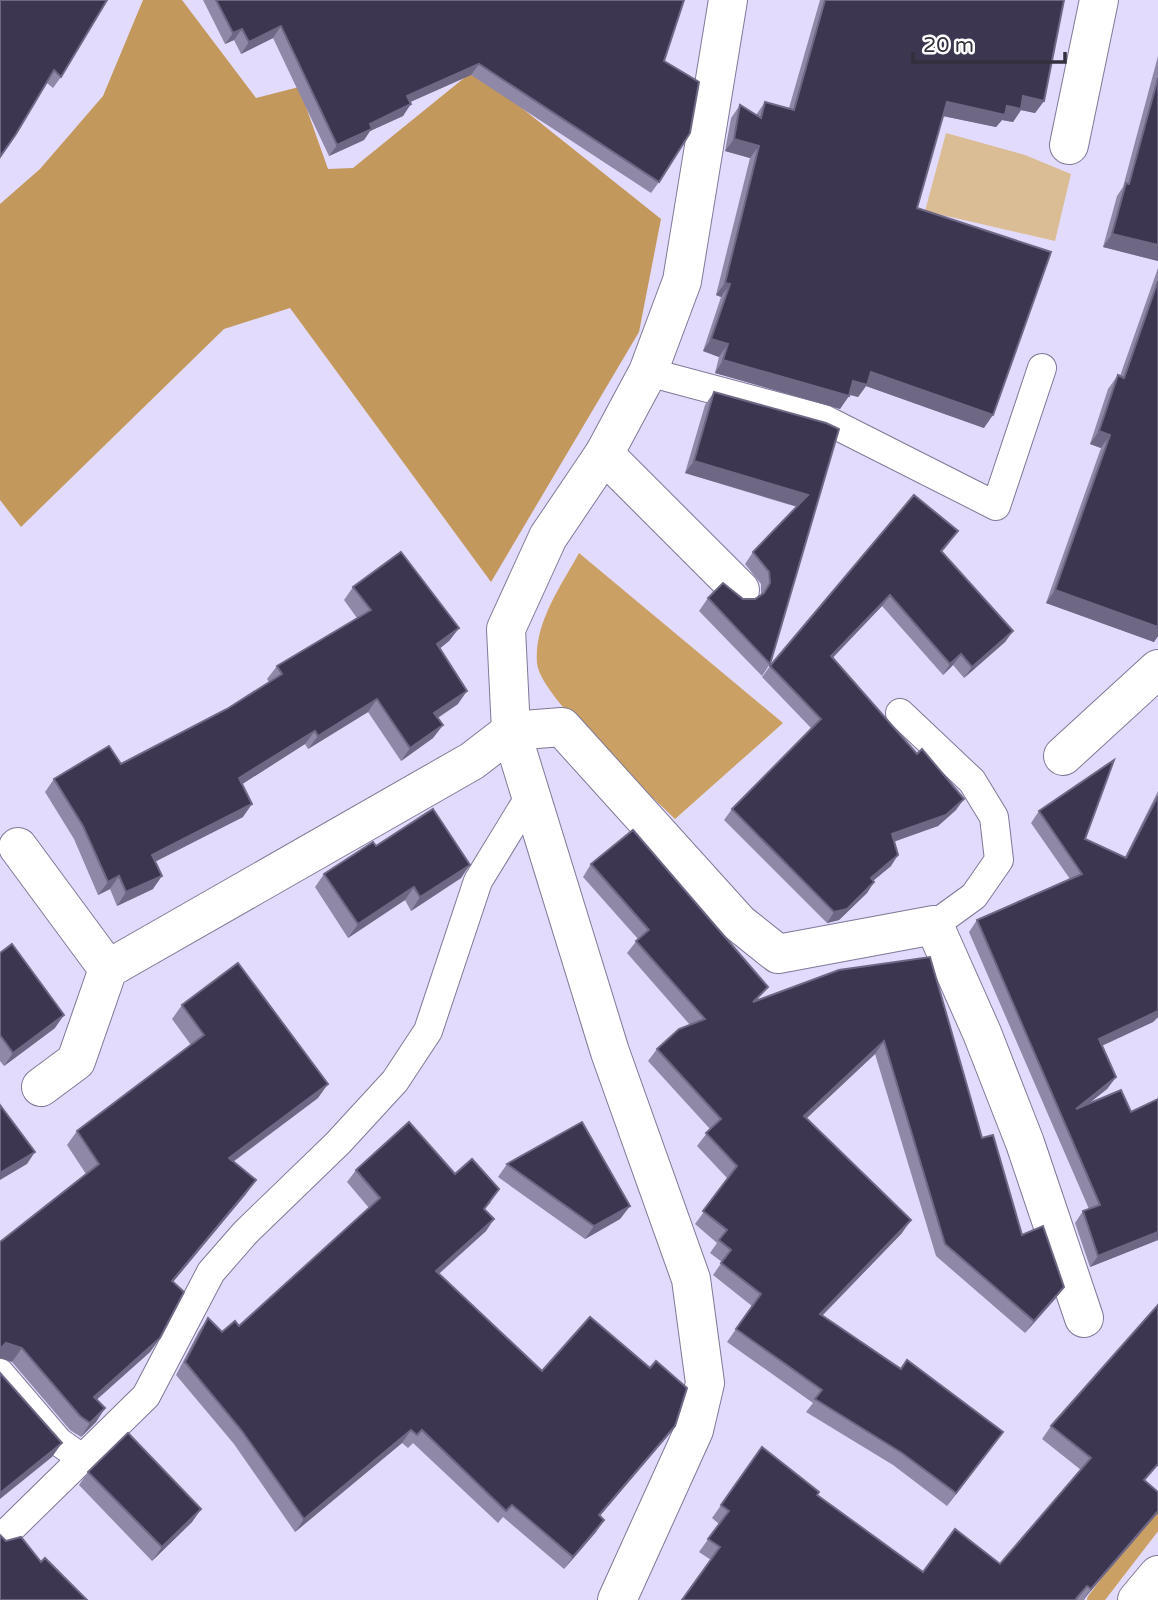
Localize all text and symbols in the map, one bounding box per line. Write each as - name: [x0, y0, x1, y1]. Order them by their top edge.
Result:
- scale bar: [913, 21, 1065, 65]
- text: 20 m: [923, 33, 974, 58]

